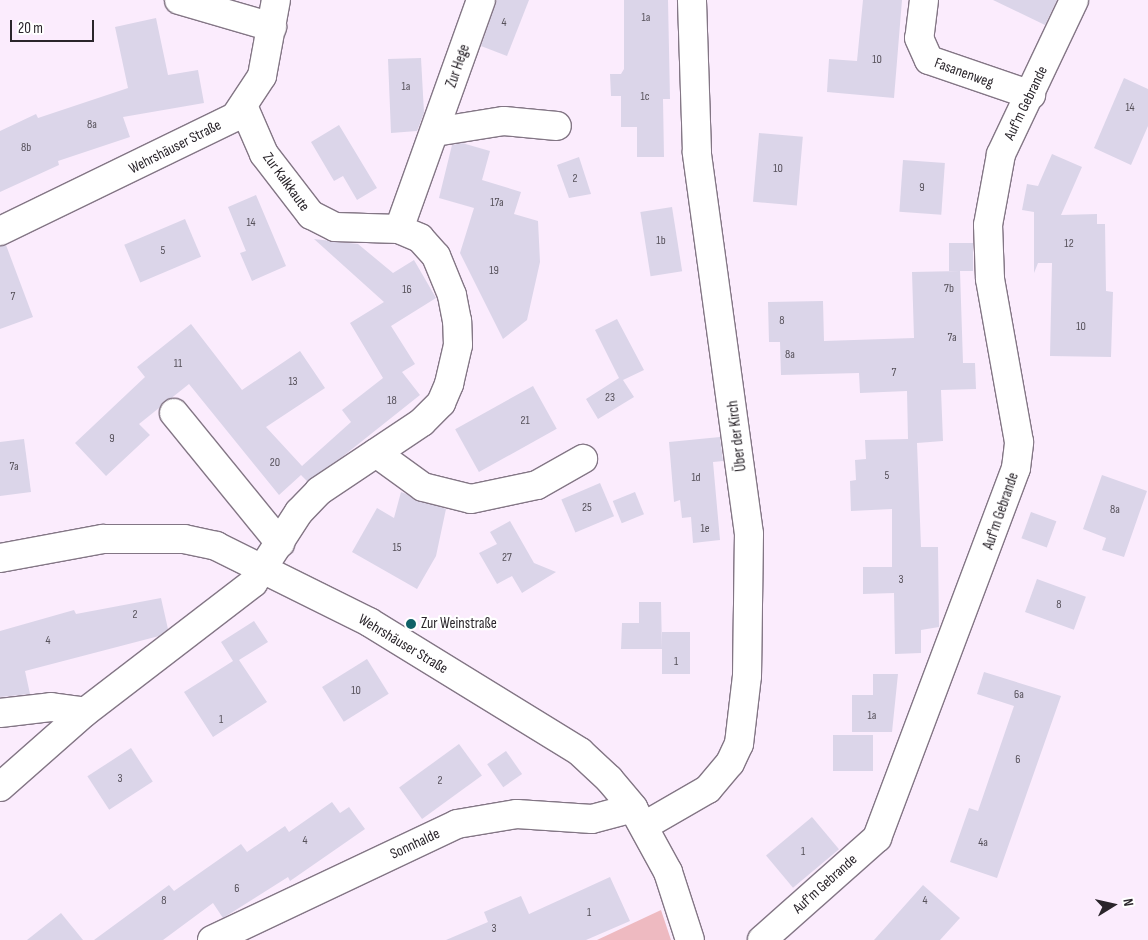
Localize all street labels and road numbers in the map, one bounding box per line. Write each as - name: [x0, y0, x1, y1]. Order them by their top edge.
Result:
- street label: Zur Hege: [442, 42, 474, 90]
- street label: Fasanenweg: [932, 54, 996, 92]
- street label: Auf'm Gebrande: [1000, 63, 1052, 143]
- street label: Wehrshäuser Straße: [126, 116, 224, 178]
- street label: Zur Kalkkaute: [259, 149, 313, 215]
- street label: Über der Kirch: [724, 399, 750, 473]
- street label: Auf'm Gebrande: [979, 470, 1023, 552]
- street label: Wehrshäuser Straße: [355, 610, 451, 678]
- street label: Sonnhalde: [387, 825, 443, 863]
- street label: Auf'm Gebrande: [789, 851, 861, 917]

